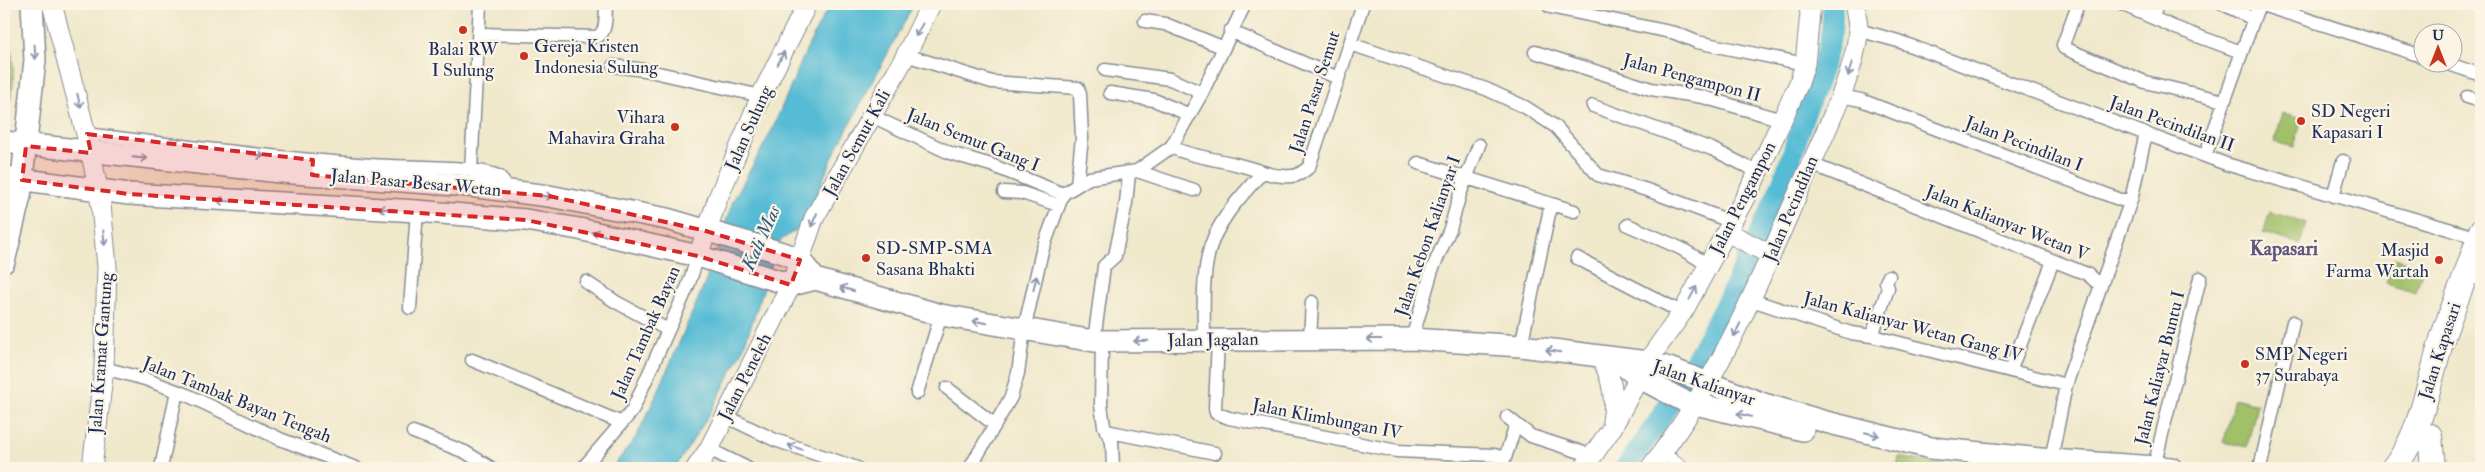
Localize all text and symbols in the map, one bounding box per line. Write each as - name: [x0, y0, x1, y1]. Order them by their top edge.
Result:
- one-way arrow: [914, 22, 924, 37]
- north arrow: [2412, 22, 2462, 72]
- marker: Balai RW I Sulung: [457, 24, 469, 36]
- text: U: [2432, 27, 2444, 44]
- street label: Jalan Pasar Semut: [1284, 28, 1346, 157]
- place label: Gereja Kristen Indonesia Sulung: [534, 35, 659, 79]
- place label: Balai RW I Sulung: [428, 38, 499, 82]
- one-way arrow: [30, 44, 39, 60]
- street label: Jalan Pengampon II: [1620, 48, 1763, 107]
- marker: Gereja Kristen Indonesia Sulung: [518, 50, 530, 62]
- one-way arrow: [777, 51, 786, 66]
- one-way arrow: [1844, 60, 1854, 76]
- street label: Jalan Sulung: [720, 81, 778, 175]
- street label: Jalan Semut Kali: [818, 85, 896, 201]
- street label: Jalan Pecindilan II: [2105, 90, 2238, 157]
- one-way arrow: [74, 93, 84, 109]
- place label: SD Negeri Kapasari I: [2311, 100, 2391, 144]
- street label: Jalan Semut Gang I: [902, 102, 1043, 177]
- place label: Vihara Mahavira Graha: [547, 106, 666, 150]
- street label: Jalan Pecindilan I: [1961, 111, 2086, 177]
- marker: SD Negeri Kapasari I: [2295, 115, 2307, 127]
- marker: Vihara Mahavira Graha: [669, 121, 681, 133]
- street label: Jalan Pengampon: [1704, 138, 1781, 259]
- one-way arrow: [249, 150, 265, 160]
- street label: Jalan Kebon Kalianyar I: [1389, 152, 1466, 320]
- street label: Jalan Pecindilan: [1758, 152, 1824, 267]
- one-way arrow: [131, 153, 147, 163]
- street label: Jalan Pasar Besar Wetan: [329, 164, 502, 202]
- street label: Jalan Kalianyar Wetan V: [1921, 179, 2093, 267]
- one-way arrow: [537, 191, 553, 201]
- one-way arrow: [216, 196, 232, 205]
- water label: Kali Mas: [736, 201, 786, 275]
- one-way arrow: [378, 205, 394, 214]
- one-way arrow: [809, 212, 819, 227]
- one-way arrow: [592, 229, 608, 238]
- one-way arrow: [100, 230, 109, 246]
- district label: Kapasari: [2250, 236, 2319, 262]
- place label: SD-SMP-SMA Sasana Bhakti: [876, 237, 993, 281]
- place label: Masjid Farma Wartah: [2325, 239, 2430, 283]
- marker: SD-SMP-SMA Sasana Bhakti: [860, 252, 872, 264]
- marker: Masjid Farma Wartah: [2433, 254, 2445, 266]
- street label: Jalan Tambak Bayan: [606, 262, 686, 404]
- street label: Jalan Kramat Gantung: [84, 270, 118, 436]
- one-way arrow: [1031, 275, 1040, 291]
- one-way arrow: [840, 284, 855, 293]
- one-way arrow: [1689, 286, 1699, 301]
- street label: Jalan Kalianyar Wetan Gang IV: [1800, 286, 2026, 368]
- street label: Jalan Kaliayar Buntu I: [2129, 288, 2190, 449]
- street label: Jalan Kapasari: [2413, 299, 2467, 404]
- one-way arrow: [973, 317, 989, 327]
- one-way arrow: [1731, 322, 1741, 337]
- street label: Jalan Jagalan: [1166, 328, 1259, 352]
- street label: Jalan Peneleh: [713, 329, 777, 426]
- one-way arrow: [1366, 334, 1382, 344]
- one-way arrow: [1133, 336, 1149, 345]
- place label: SMP Negeri 37 Surabaya: [2255, 343, 2348, 387]
- one-way arrow: [1545, 346, 1561, 356]
- street label: Jalan Tambak Bayan Tengah: [138, 351, 335, 449]
- street label: Jalan Kalianyar: [1649, 354, 1759, 411]
- marker: SMP Negeri 37 Surabaya: [2239, 358, 2251, 370]
- street label: Jalan Klimbungan IV: [1249, 393, 1405, 445]
- one-way arrow: [1736, 410, 1752, 420]
- one-way arrow: [1863, 430, 1879, 439]
- one-way arrow: [787, 442, 803, 451]

